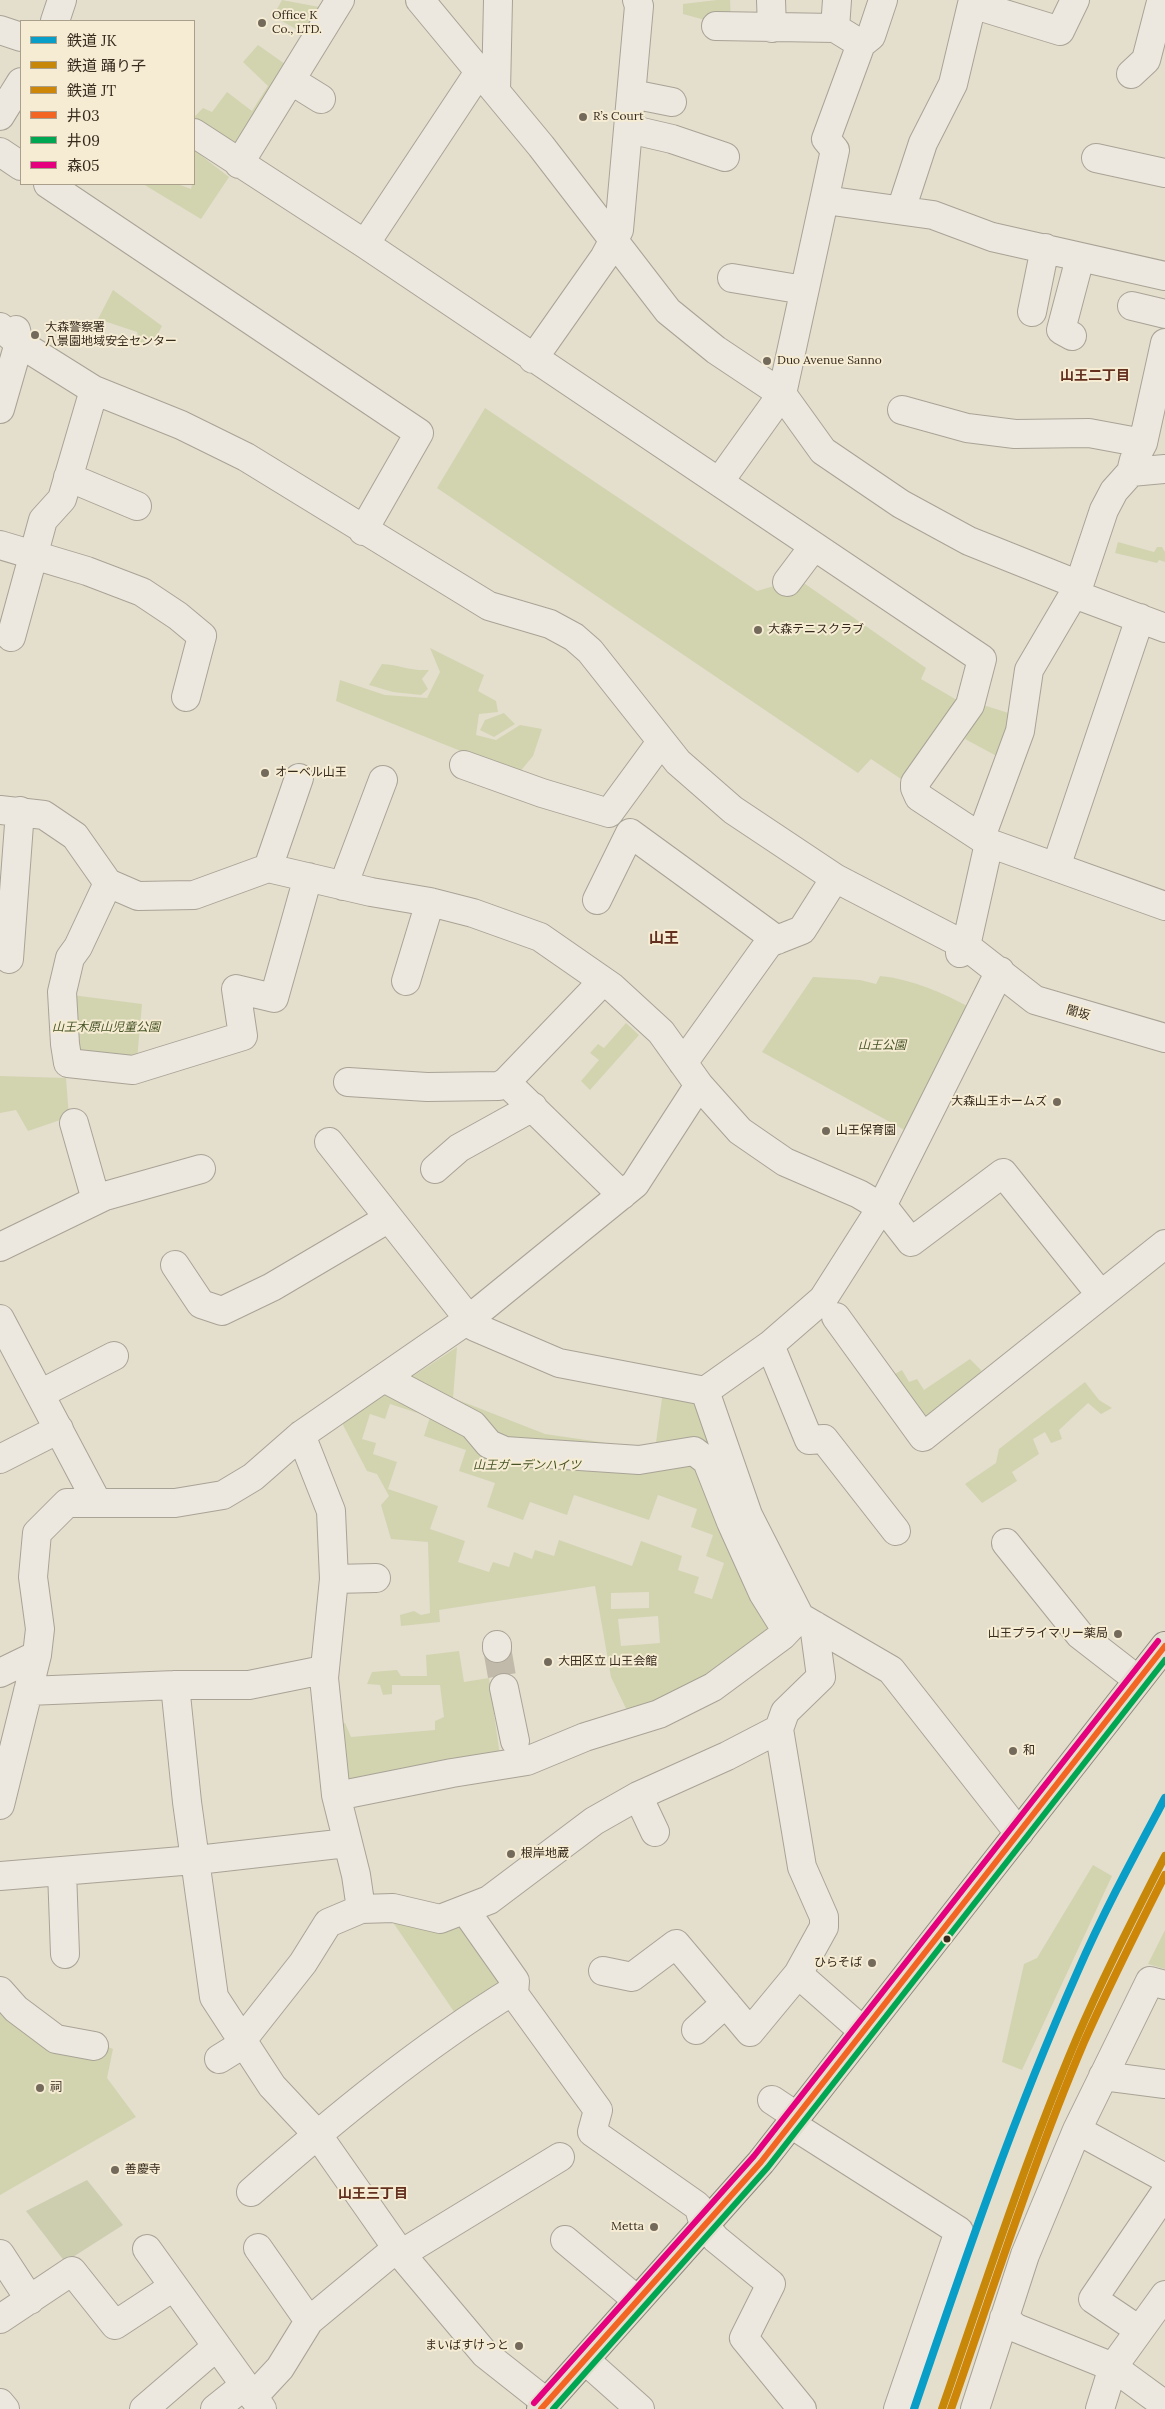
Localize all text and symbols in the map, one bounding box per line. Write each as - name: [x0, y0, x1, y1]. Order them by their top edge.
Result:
- place label: Office K Co., LTD.: [272, 9, 322, 37]
- marker: Office K Co., LTD.: [256, 17, 268, 29]
- legend: [20, 20, 195, 185]
- text: 鉄道 JK: [67, 31, 117, 50]
- text: 鉄道 踊り子: [67, 56, 146, 75]
- text: 鉄道 JT: [67, 81, 116, 100]
- text: 井03: [67, 106, 100, 125]
- place label: R’s Court: [593, 110, 644, 124]
- marker: R’s Court: [577, 111, 589, 123]
- text: 井09: [67, 131, 100, 150]
- text: 森05: [67, 156, 100, 175]
- place label: 大森警察署 八景園地域安全センター: [45, 321, 177, 349]
- marker: 大森警察署 八景園地域安全センター: [29, 329, 41, 341]
- place label: Duo Avenue Sanno: [777, 354, 882, 368]
- marker: Duo Avenue Sanno: [761, 355, 773, 367]
- district label: 山王二丁目: [1060, 368, 1130, 384]
- place label: 大森テニスクラブ: [768, 623, 864, 637]
- marker: 大森テニスクラブ: [752, 624, 764, 636]
- place label: オーベル山王: [275, 766, 347, 780]
- marker: オーベル山王: [259, 767, 271, 779]
- district label: 山王: [649, 930, 679, 948]
- street label: 闇坂: [1064, 1003, 1092, 1023]
- park label: 山王木原山児童公園: [52, 1021, 160, 1035]
- park label: 山王公園: [858, 1039, 906, 1053]
- place label: 大森山王ホームズ: [951, 1095, 1047, 1109]
- marker: 大森山王ホームズ: [1051, 1096, 1063, 1108]
- place label: 山王保育園: [836, 1124, 896, 1138]
- marker: 山王保育園: [820, 1125, 832, 1137]
- park label: 山王ガーデンハイツ: [473, 1459, 581, 1473]
- place label: 山王プライマリー薬局: [988, 1627, 1108, 1641]
- marker: 山王プライマリー薬局: [1112, 1628, 1124, 1640]
- place label: 大田区立 山王会館: [558, 1655, 657, 1669]
- marker: 大田区立 山王会館: [542, 1656, 554, 1668]
- place label: 和: [1023, 1744, 1035, 1758]
- marker: 和: [1007, 1745, 1019, 1757]
- place label: 根岸地蔵: [521, 1847, 569, 1861]
- marker: 根岸地蔵: [505, 1848, 517, 1860]
- unlabelled marker: [942, 1934, 952, 1944]
- place label: ひらそば: [814, 1956, 862, 1970]
- marker: ひらそば: [866, 1957, 878, 1969]
- place label: 祠: [50, 2081, 62, 2095]
- marker: 祠: [34, 2082, 46, 2094]
- place label: 善慶寺: [125, 2163, 161, 2177]
- marker: 善慶寺: [109, 2164, 121, 2176]
- district label: 山王三丁目: [338, 2186, 408, 2202]
- place label: Metta: [611, 2220, 644, 2234]
- marker: Metta: [648, 2221, 660, 2233]
- place label: まいばすけっと: [425, 2339, 509, 2353]
- marker: まいばすけっと: [513, 2340, 525, 2352]

